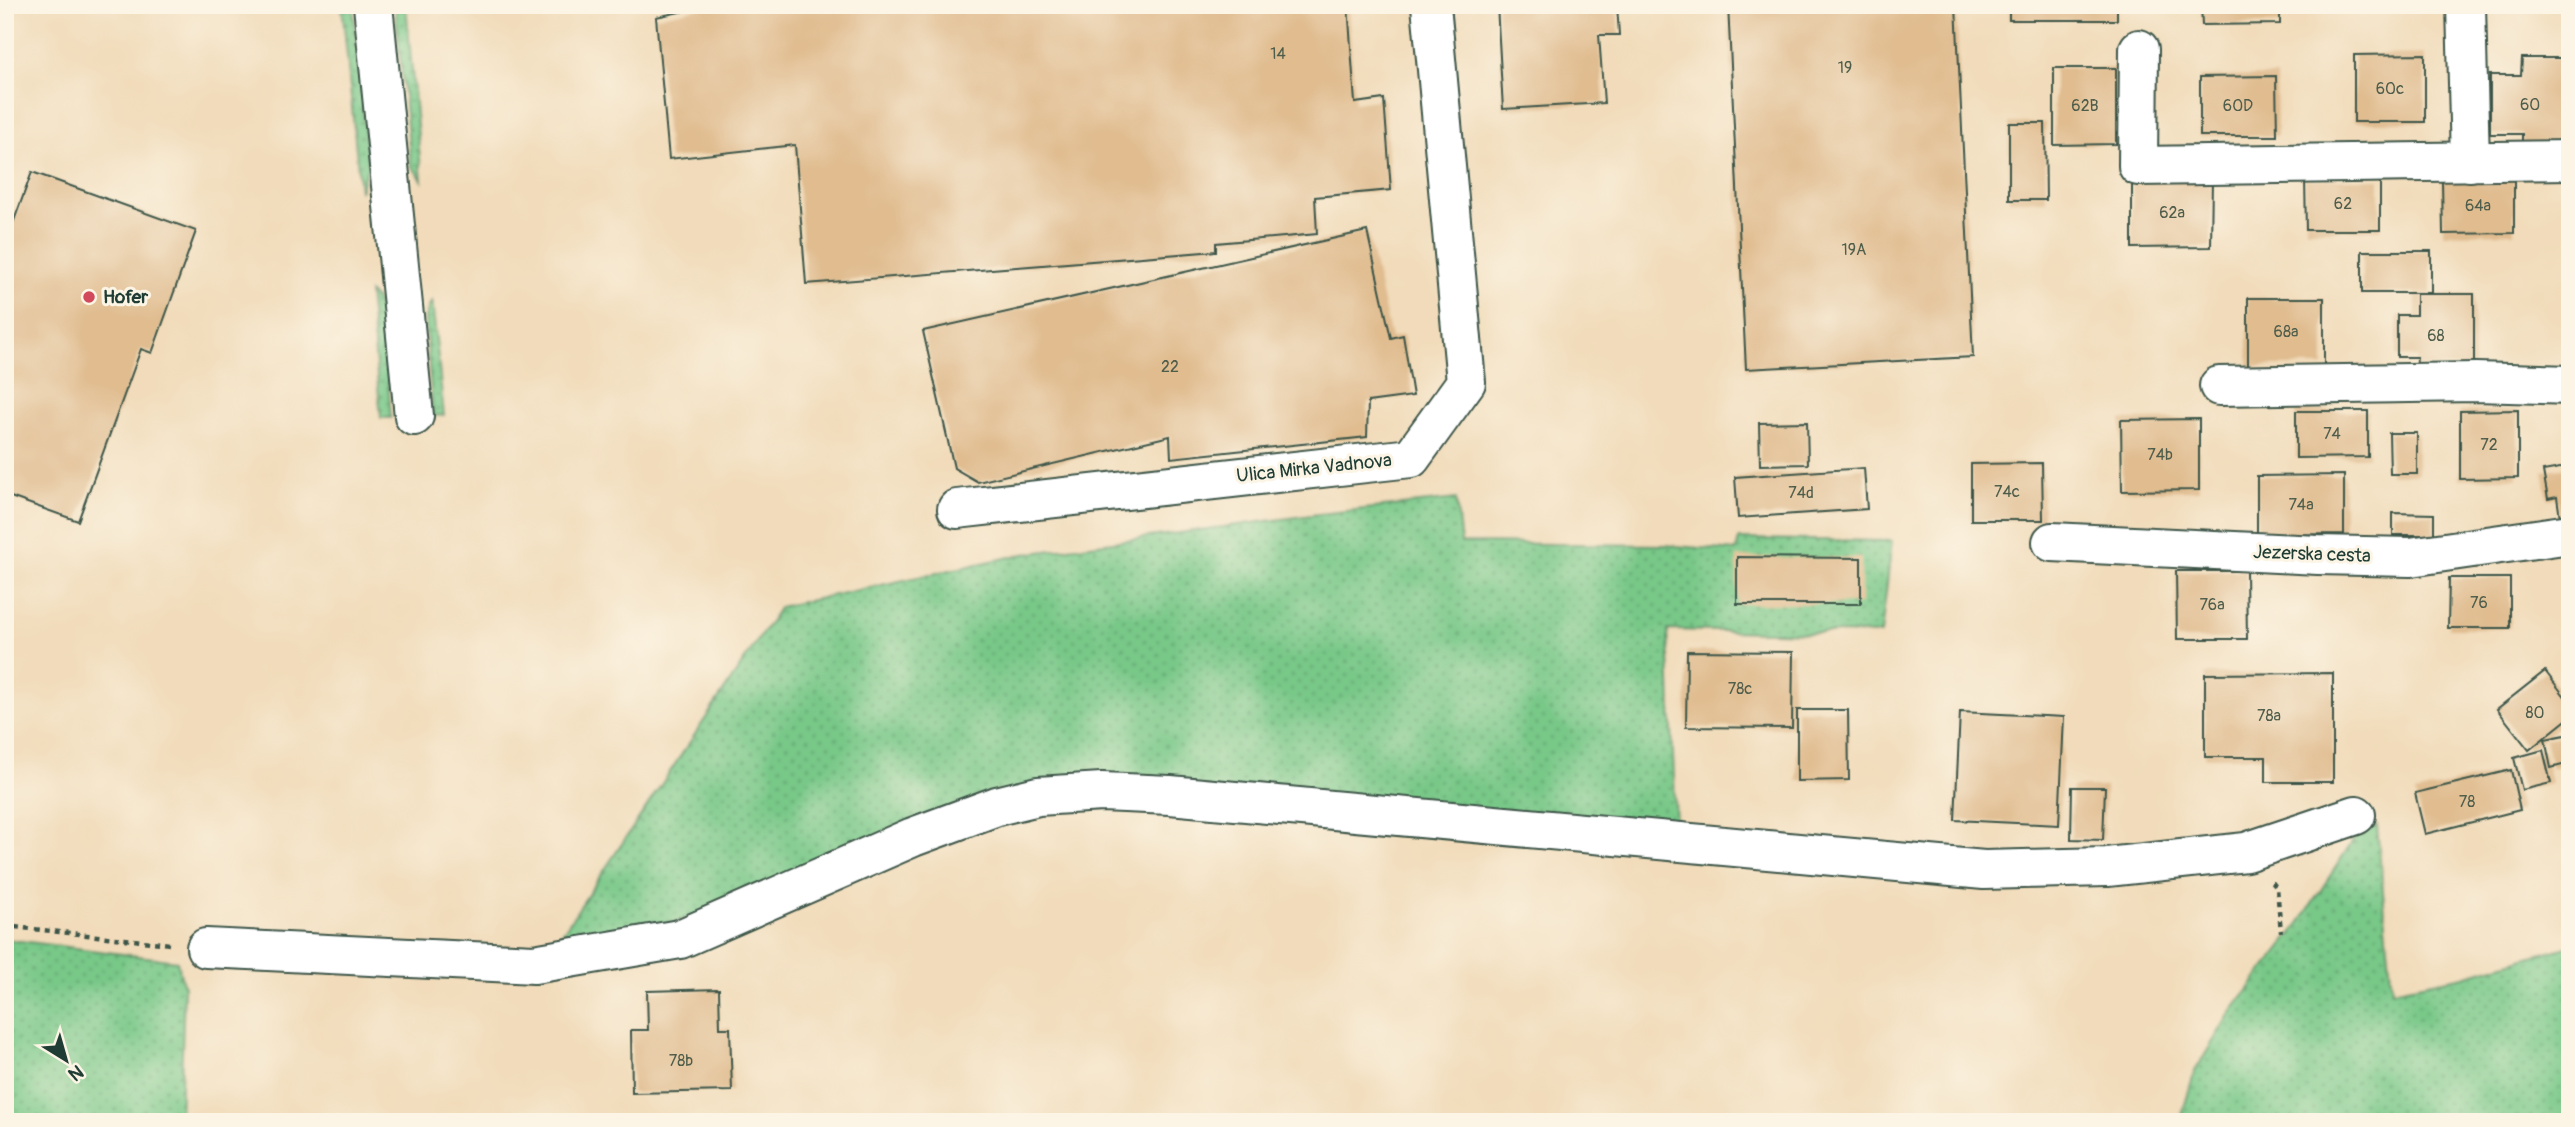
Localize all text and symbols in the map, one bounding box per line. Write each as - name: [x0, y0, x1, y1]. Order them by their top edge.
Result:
- house number: 14: [1270, 44, 1286, 64]
- house number: 19: [1838, 58, 1852, 78]
- house number: 60c: [2376, 79, 2404, 99]
- house number: 60: [2520, 95, 2540, 115]
- house number: 62B: [2071, 96, 2099, 116]
- house number: 60D: [2223, 96, 2253, 116]
- house number: 62: [2334, 194, 2352, 214]
- house number: 64a: [2465, 196, 2491, 216]
- house number: 62a: [2159, 203, 2185, 223]
- house number: 19A: [1842, 240, 1866, 260]
- place label: Hofer: [103, 285, 148, 309]
- marker: Hofer: [81, 289, 97, 305]
- house number: 68a: [2274, 322, 2298, 342]
- house number: 68: [2427, 326, 2445, 346]
- house number: 22: [1161, 357, 1179, 377]
- house number: 74: [2323, 424, 2341, 444]
- house number: 72: [2480, 435, 2498, 455]
- house number: 74b: [2147, 445, 2173, 465]
- street label: Ulica Mirka Vadnova: [1235, 448, 1393, 488]
- house number: 74c: [1994, 482, 2020, 502]
- house number: 74d: [1788, 483, 1814, 503]
- house number: 74a: [2288, 495, 2314, 515]
- street label: Jezerska cesta: [2253, 540, 2371, 568]
- house number: 76: [2470, 593, 2488, 613]
- house number: 76a: [2199, 595, 2225, 615]
- house number: 78c: [1728, 679, 1752, 699]
- house number: 80: [2526, 703, 2545, 723]
- house number: 78a: [2257, 706, 2281, 726]
- house number: 78: [2459, 792, 2475, 812]
- north arrow: [32, 1026, 102, 1096]
- house number: 78b: [669, 1051, 693, 1071]
- text: N: [63, 1059, 88, 1086]

